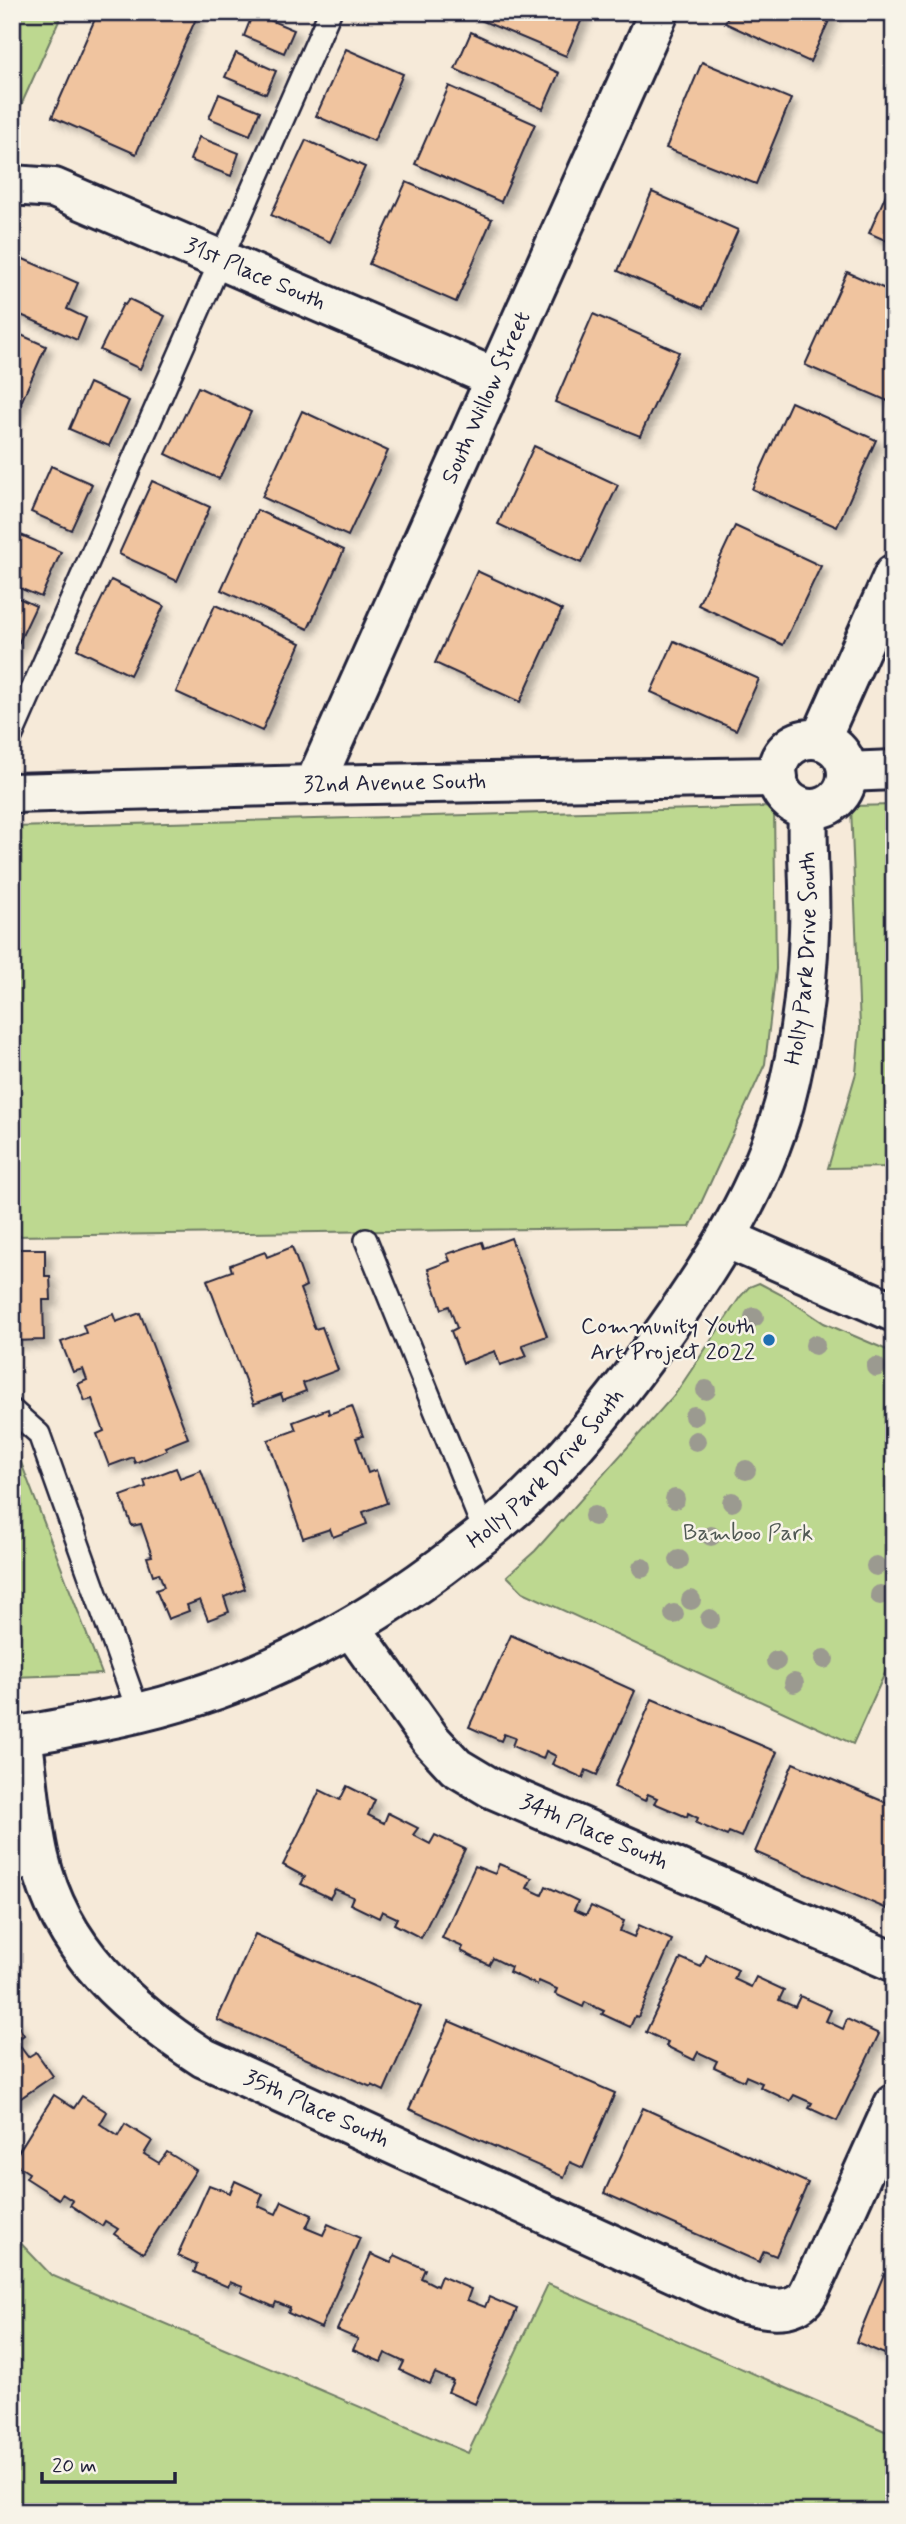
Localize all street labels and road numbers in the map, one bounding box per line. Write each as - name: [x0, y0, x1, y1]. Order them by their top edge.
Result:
- street label: 31st Place South: [180, 231, 330, 318]
- street label: South Willow Street: [435, 307, 538, 489]
- street label: 32nd Avenue South: [303, 767, 487, 800]
- street label: Holly Park Drive South: [779, 851, 825, 1068]
- street label: Holly Park Drive South: [461, 1382, 631, 1556]
- street label: 34th Place South: [515, 1787, 673, 1878]
- street label: 35th Place South: [239, 2063, 394, 2156]

